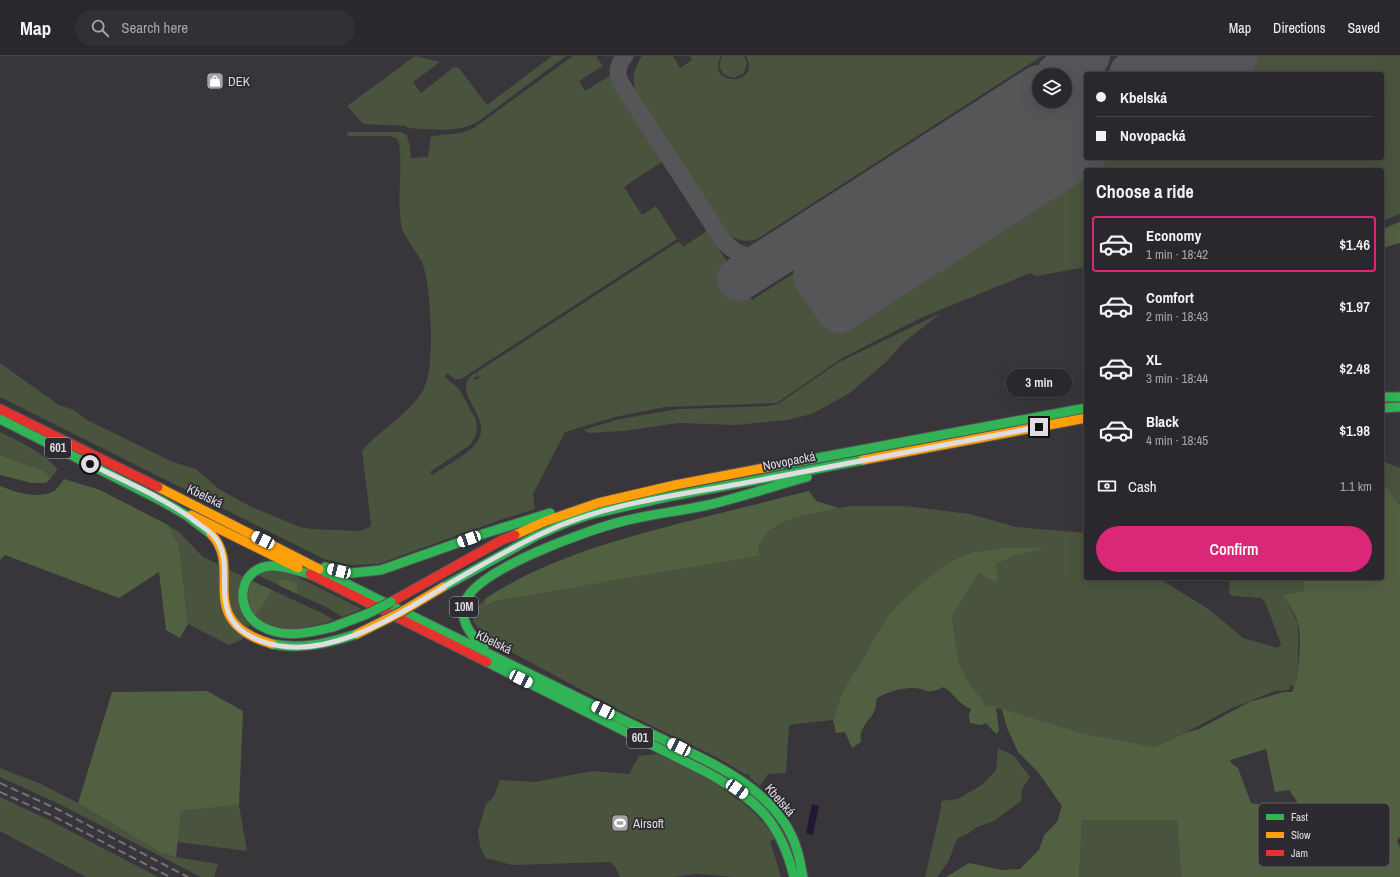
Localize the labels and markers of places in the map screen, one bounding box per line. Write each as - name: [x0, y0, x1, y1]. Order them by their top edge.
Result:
- shop icon: DEK: [205, 71, 225, 91]
- place label: DEK: [228, 73, 250, 90]
- sports icon: Airsoft: [610, 813, 630, 833]
- place label: Airsoft: [632, 815, 664, 832]

